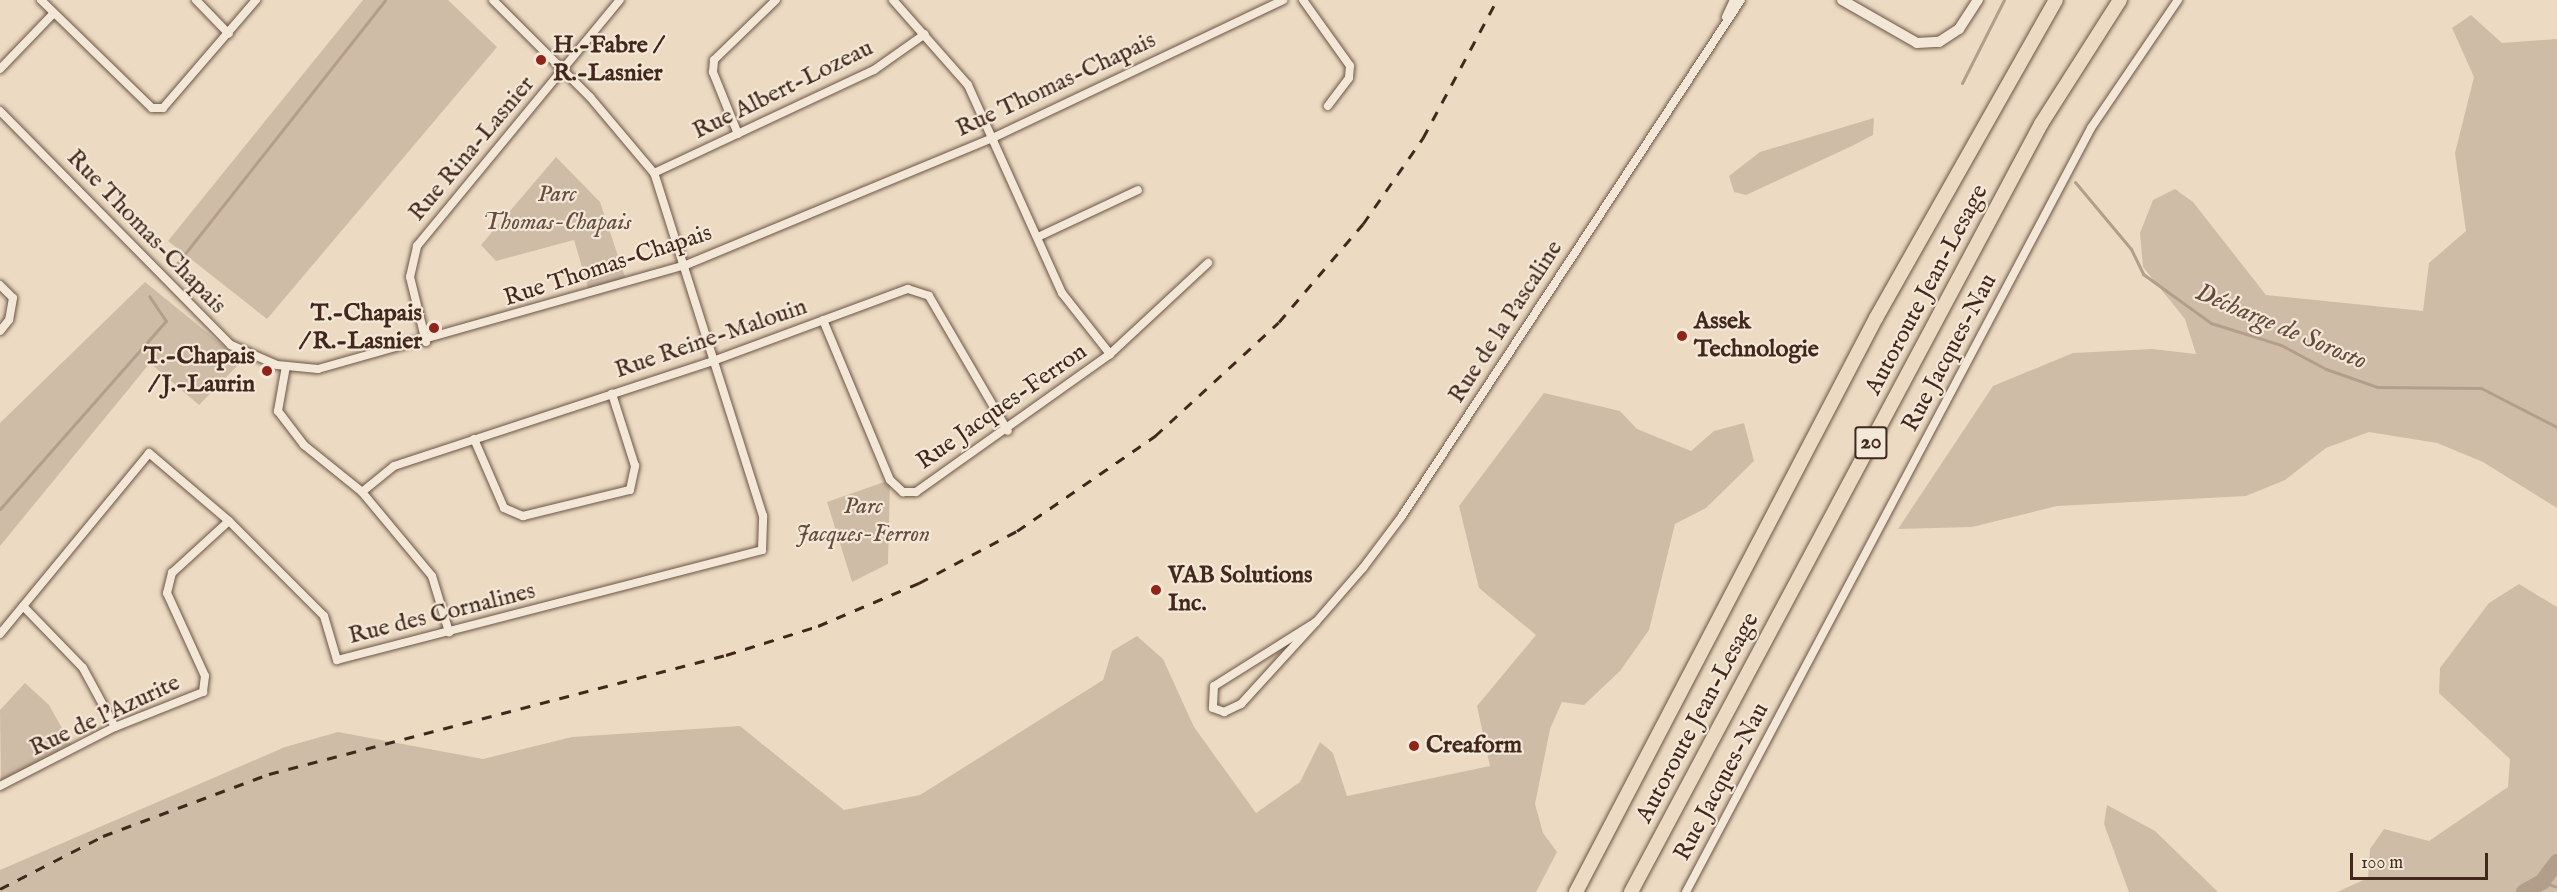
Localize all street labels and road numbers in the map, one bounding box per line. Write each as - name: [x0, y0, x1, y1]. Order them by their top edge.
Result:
- street label: Rue Thomas-Chapais: [952, 26, 1160, 144]
- street label: Rue Albert-Lozeau: [688, 34, 878, 146]
- street label: Rue Rina-Lasnier: [403, 71, 541, 227]
- street label: Rue Thomas-Chapais: [60, 144, 232, 320]
- street label: Autoroute Jean-Lesage: [1859, 180, 1995, 400]
- street label: Rue Thomas-Chapais: [500, 219, 716, 313]
- street label: Rue de la Pascaline: [1443, 235, 1569, 409]
- street label: Rue Jacques-Nau: [1896, 269, 2004, 437]
- street label: Rue Reine-Malouin: [611, 293, 811, 385]
- street label: Rue Jacques-Ferron: [911, 338, 1093, 476]
- road number: 20: [1853, 424, 1889, 462]
- street label: Rue des Cornalines: [346, 577, 538, 651]
- street label: Autoroute Jean-Lesage: [1630, 608, 1766, 828]
- street label: Rue de l'Azurite: [25, 669, 185, 763]
- street label: Rue Jacques-Nau: [1668, 698, 1776, 866]

